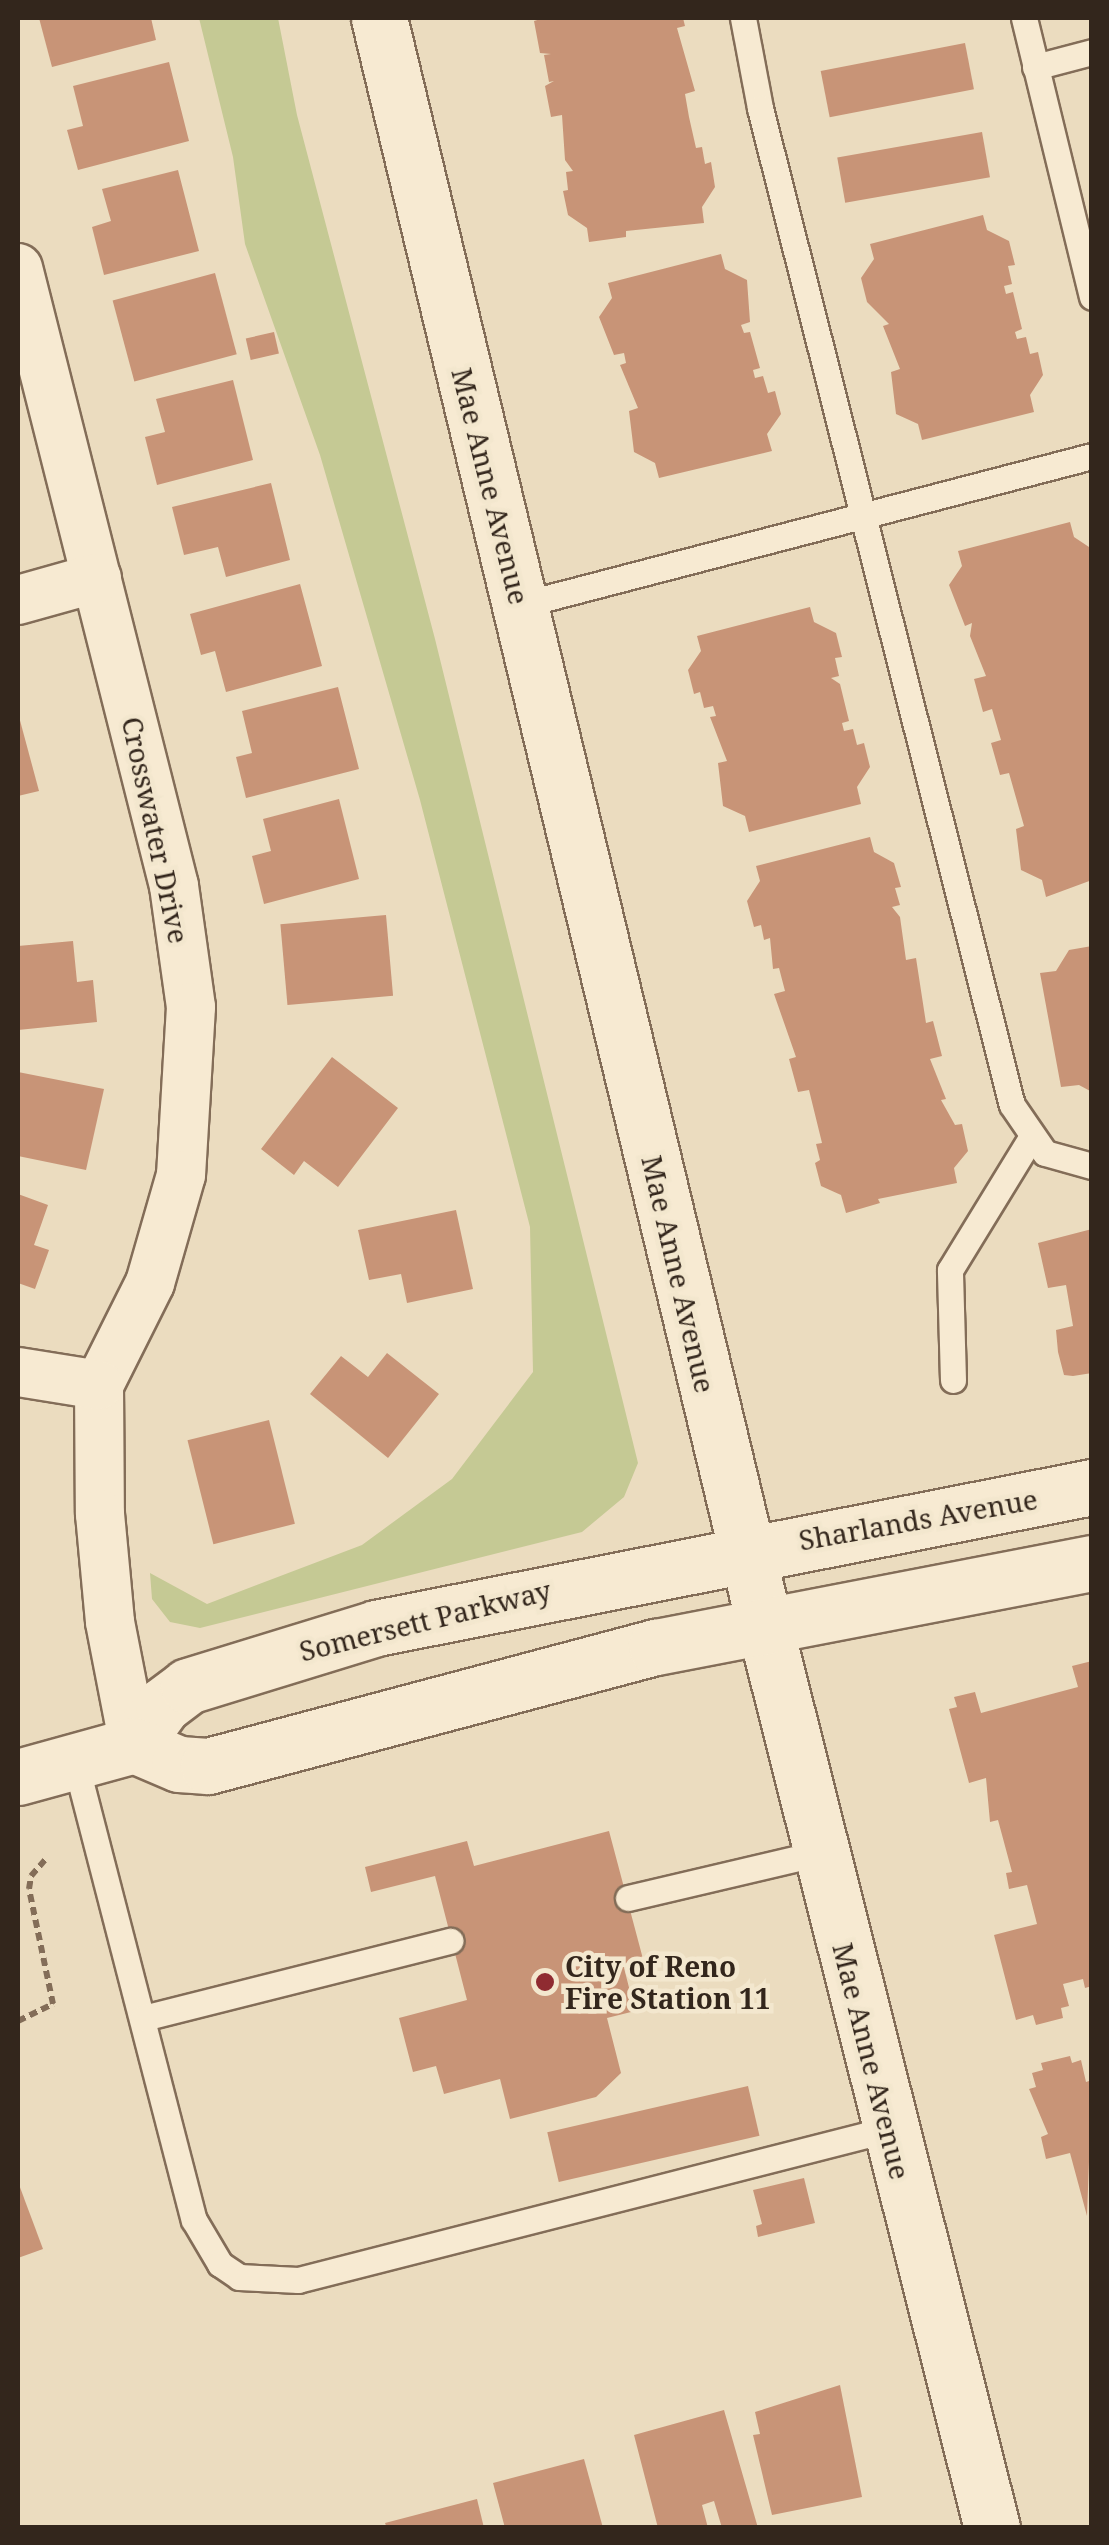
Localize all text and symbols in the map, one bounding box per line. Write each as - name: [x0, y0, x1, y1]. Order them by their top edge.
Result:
- street label: Mae Anne Avenue: [445, 364, 537, 608]
- street label: Crosswater Drive: [116, 714, 196, 946]
- street label: Mae Anne Avenue: [635, 1152, 723, 1396]
- street label: Sharlands Avenue: [796, 1481, 1040, 1557]
- street label: Somersett Parkway: [296, 1572, 554, 1668]
- street label: Mae Anne Avenue: [826, 1939, 918, 2183]
- place label: City of Reno Fire Station 11: [565, 1949, 771, 2015]
- marker: City of Reno Fire Station 11: [534, 1971, 556, 1993]

